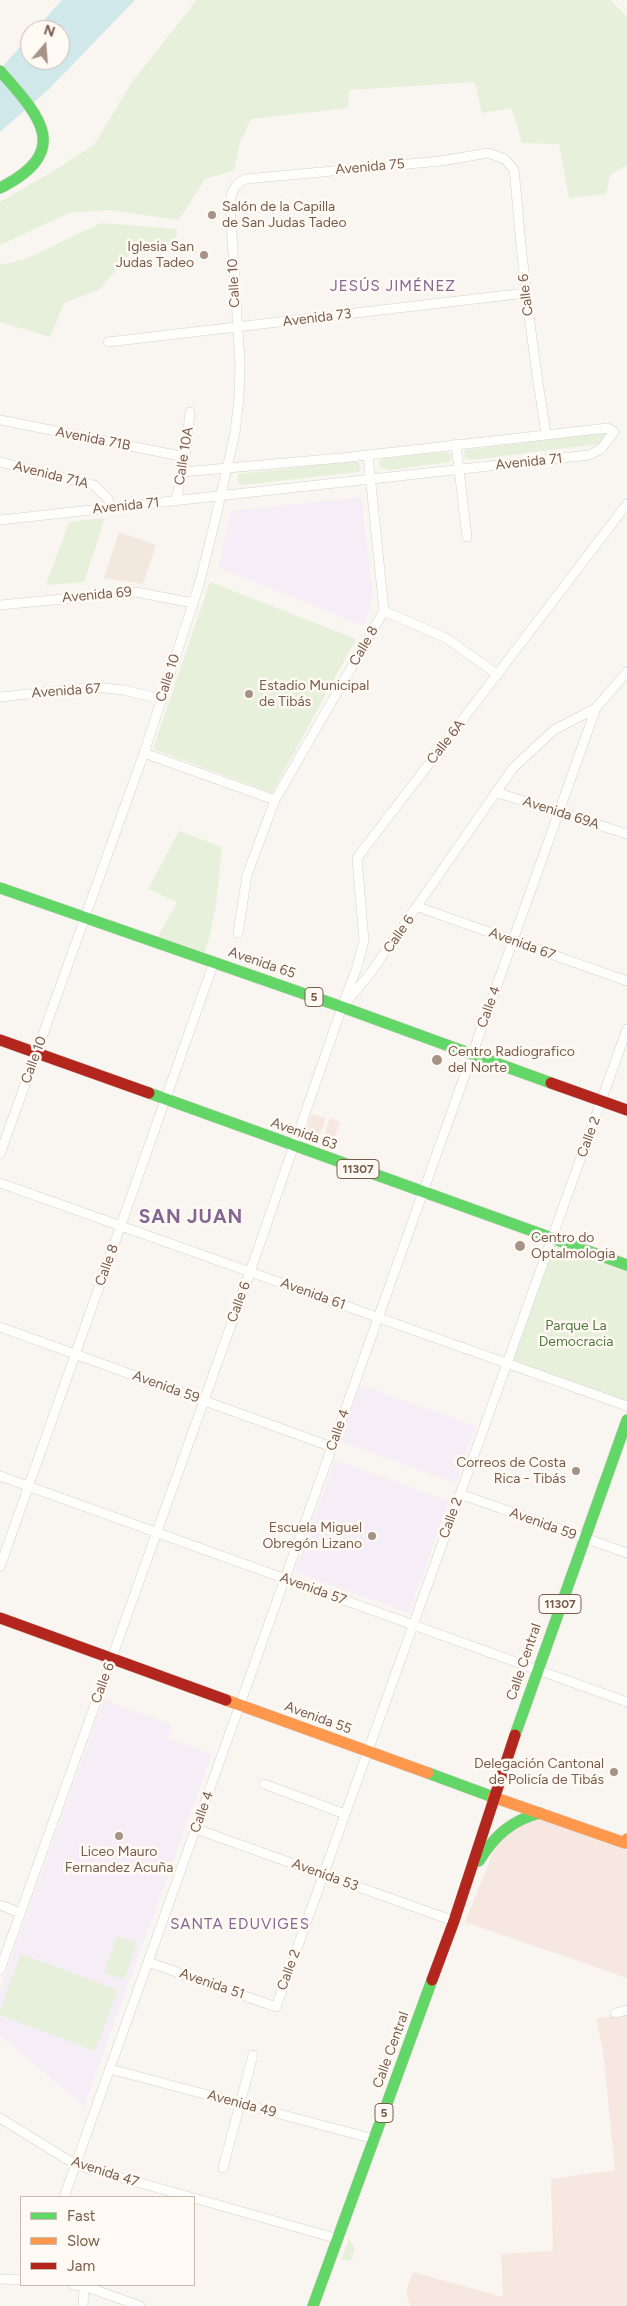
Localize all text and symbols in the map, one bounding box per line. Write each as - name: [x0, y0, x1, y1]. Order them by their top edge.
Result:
- north arrow: [20, 20, 70, 70]
- text: N: [42, 21, 57, 41]
- street label: Avenida 75: [335, 156, 405, 178]
- place label: Salón de la Capilla de San Judas Tadeo: [222, 199, 347, 232]
- marker: Salón de la Capilla de San Judas Tadeo: [206, 209, 218, 221]
- place label: Iglesia San Judas Tadeo: [116, 239, 194, 272]
- marker: Iglesia San Judas Tadeo: [198, 249, 210, 261]
- street label: Calle 10: [224, 258, 244, 308]
- street label: Calle 6: [515, 273, 537, 317]
- district label: JESÚS JIMÉNEZ: [328, 278, 458, 296]
- street label: Avenida 73: [282, 305, 352, 331]
- street label: Avenida 71B: [54, 424, 132, 454]
- street label: Calle 10A: [171, 426, 197, 486]
- street label: Avenida 71: [495, 450, 563, 474]
- street label: Avenida 71A: [12, 458, 90, 492]
- street label: Avenida 71: [92, 494, 160, 518]
- street label: Avenida 69: [62, 584, 132, 606]
- street label: Calle 8: [346, 623, 382, 669]
- street label: Calle 10: [152, 652, 184, 704]
- place label: Estadio Municipal de Tibás: [259, 678, 369, 710]
- street label: Avenida 67: [31, 680, 101, 702]
- marker: Estadio Municipal de Tibás: [243, 688, 255, 700]
- street label: Calle 6A: [423, 716, 469, 768]
- street label: Avenida 69A: [521, 793, 601, 833]
- street label: Calle 6: [380, 912, 418, 956]
- street label: Avenida 67: [487, 924, 557, 964]
- street label: Avenida 65: [226, 944, 298, 982]
- street label: Calle 4: [474, 984, 504, 1030]
- road number: 5: [305, 988, 323, 1006]
- street label: Calle 10: [18, 1034, 50, 1086]
- place label: Centro Radiografico del Norte: [448, 1044, 575, 1076]
- marker: Centro Radiografico del Norte: [430, 1053, 444, 1067]
- street label: Avenida 63: [268, 1114, 340, 1154]
- street label: Calle 2: [574, 1114, 604, 1160]
- road number: 11307: [337, 1160, 379, 1178]
- district label: SAN JUAN: [138, 1206, 244, 1228]
- place label: Centro do Optalmologia: [531, 1230, 615, 1262]
- marker: Centro do Optalmologia: [513, 1239, 527, 1253]
- street label: Calle 8: [92, 1242, 122, 1288]
- street label: Avenida 61: [278, 1275, 348, 1313]
- street label: Calle 6: [224, 1279, 254, 1325]
- park label: Parque La Democracia: [539, 1318, 613, 1350]
- street label: Avenida 59: [130, 1367, 202, 1407]
- street label: Calle 4: [323, 1407, 353, 1453]
- place label: Correos de Costa Rica - Tibás: [456, 1455, 566, 1488]
- marker: Correos de Costa Rica - Tibás: [570, 1465, 582, 1477]
- street label: Calle 2: [436, 1495, 466, 1541]
- street label: Avenida 59: [507, 1504, 579, 1544]
- place label: Escuela Miguel Obregón Lizano: [262, 1520, 362, 1552]
- marker: Escuela Miguel Obregón Lizano: [366, 1530, 378, 1542]
- street label: Avenida 57: [277, 1569, 349, 1609]
- road number: 11307: [539, 1595, 581, 1614]
- street label: Calle Central: [503, 1621, 545, 1703]
- street label: Calle 6: [88, 1660, 118, 1706]
- street label: Avenida 55: [282, 1698, 354, 1738]
- place label: Delegación Cantonal de Policía de Tibás: [474, 1756, 604, 1788]
- marker: Delegación Cantonal de Policía de Tibás: [608, 1766, 620, 1778]
- street label: Calle 4: [187, 1789, 217, 1835]
- marker: Liceo Mauro Fernandez Acuña: [113, 1830, 125, 1842]
- place label: Liceo Mauro Fernandez Acuña: [65, 1844, 173, 1876]
- street label: Avenida 53: [289, 1855, 361, 1895]
- district label: SANTA EDUVIGES: [168, 1916, 312, 1934]
- street label: Calle 2: [274, 1947, 304, 1993]
- street label: Avenida 51: [177, 1965, 247, 2003]
- street label: Calle Central: [369, 2009, 413, 2091]
- street label: Avenida 49: [206, 2087, 278, 2121]
- road number: 5: [375, 2104, 393, 2122]
- street label: Avenida 47: [69, 2153, 141, 2191]
- legend: [20, 2196, 195, 2286]
- text: Fast: [67, 2207, 95, 2225]
- text: Slow: [67, 2232, 100, 2250]
- text: Jam: [67, 2257, 95, 2275]

